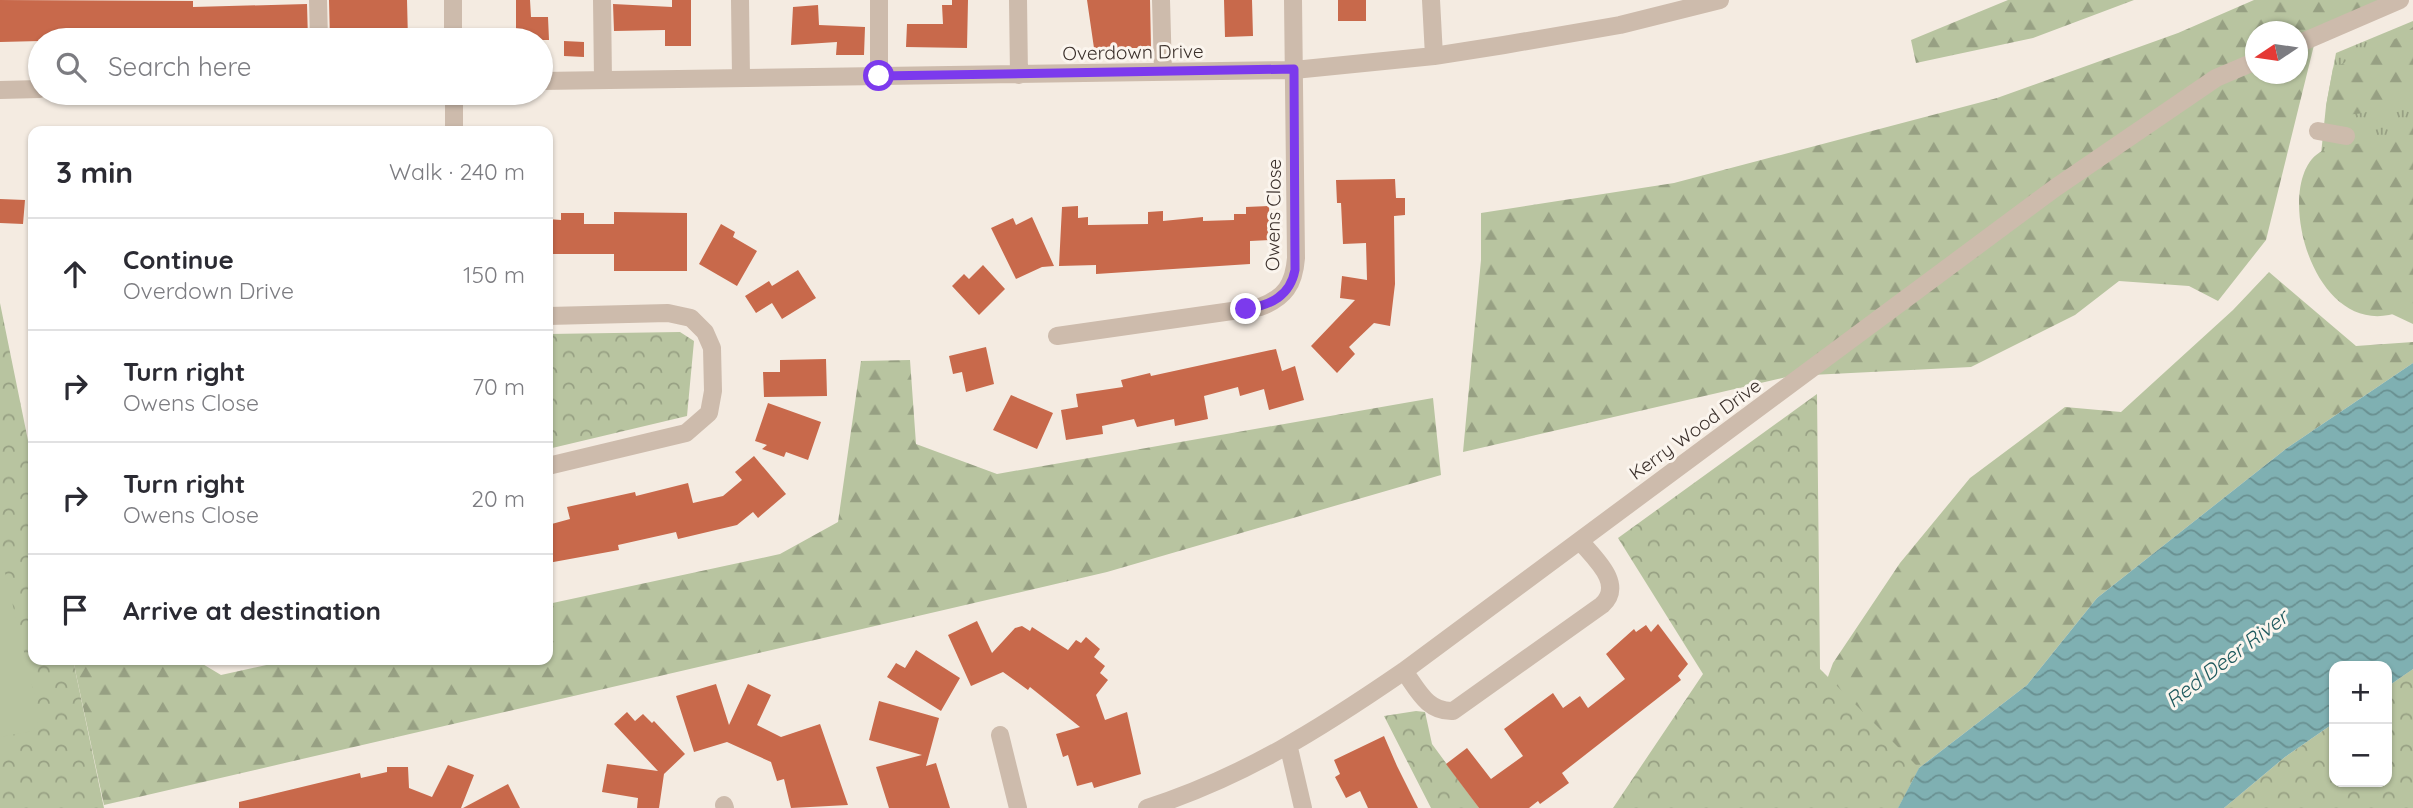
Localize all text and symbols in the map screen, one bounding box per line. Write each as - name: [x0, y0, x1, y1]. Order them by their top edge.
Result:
- north arrow: [2245, 21, 2308, 84]
- search box: [28, 28, 553, 105]
- street label: Overdown Drive: [1062, 39, 1204, 65]
- icon: search: [52, 48, 90, 86]
- text: Search here: [108, 50, 252, 83]
- route start: [863, 60, 894, 91]
- text: 3 min: [56, 153, 133, 191]
- text: Walk · 240 m: [389, 157, 525, 186]
- street label: Owens Close: [1260, 159, 1286, 271]
- text: Continue: [123, 243, 234, 276]
- icon: ahead: [56, 255, 94, 293]
- text: 150 m: [463, 260, 525, 289]
- text: Overdown Drive: [123, 276, 294, 305]
- route end: [1230, 293, 1261, 324]
- text: Turn right: [123, 355, 245, 388]
- icon: right: [56, 367, 94, 405]
- text: 70 m: [472, 372, 525, 401]
- street label: Kerry Wood Drive: [1624, 373, 1766, 485]
- text: Owens Close: [123, 388, 259, 417]
- text: Turn right: [123, 467, 245, 500]
- icon: right: [56, 479, 94, 517]
- text: 20 m: [471, 484, 525, 513]
- text: Owens Close: [123, 500, 259, 529]
- icon: arrive: [56, 591, 94, 629]
- text: Arrive at destination: [123, 594, 381, 627]
- water label: Red Deer River: [2160, 602, 2295, 713]
- map controls: [2329, 661, 2392, 787]
- button: +: [2329, 661, 2392, 724]
- button: −: [2329, 724, 2392, 787]

